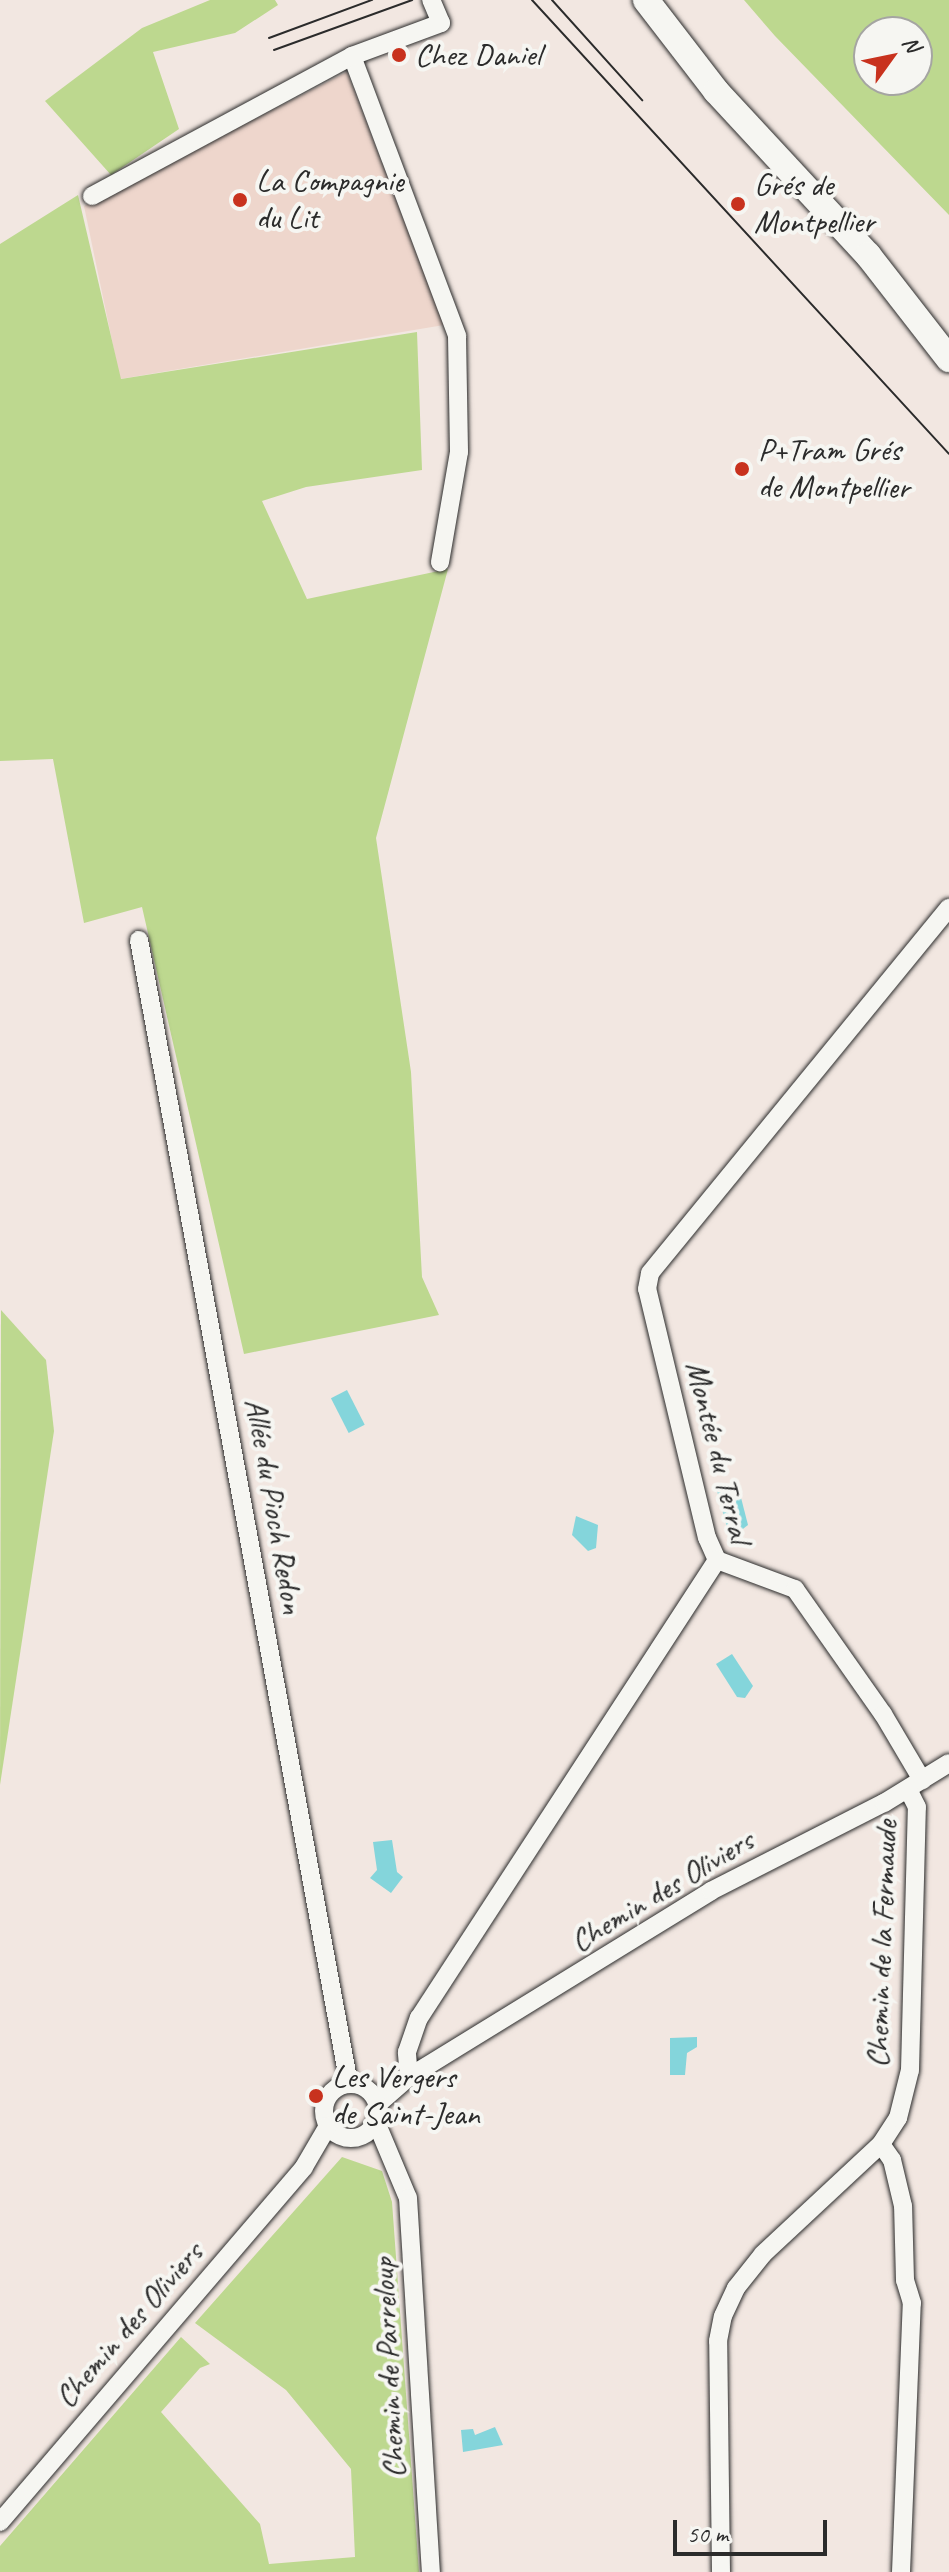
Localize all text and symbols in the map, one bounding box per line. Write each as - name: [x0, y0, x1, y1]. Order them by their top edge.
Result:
- north arrow: [853, 16, 933, 96]
- text: N: [896, 31, 927, 57]
- place label: Chez Daniel: [415, 36, 542, 74]
- marker: Chez Daniel: [390, 46, 408, 64]
- place label: La Compagnie du Lit: [256, 163, 403, 238]
- place label: Grés de Montpellier: [754, 167, 875, 242]
- marker: La Compagnie du Lit: [231, 191, 249, 209]
- marker: Grés de Montpellier: [729, 195, 747, 213]
- place label: P+Tram Grés de Montpellier: [758, 432, 909, 507]
- marker: P+Tram Grés de Montpellier: [733, 460, 751, 478]
- street label: Montée du Terral: [677, 1358, 759, 1546]
- street label: Allée du Pioch Redon: [236, 1395, 312, 1617]
- street label: Chemin de la Fermaude: [858, 1819, 906, 2069]
- street label: Chemin des Oliviers: [563, 1821, 761, 1961]
- place label: Les Vergers de Saint-Jean: [332, 2059, 480, 2134]
- marker: Les Vergers de Saint-Jean: [307, 2087, 325, 2105]
- street label: Chemin des Oliviers: [47, 2234, 211, 2416]
- street label: Chemin de Parreloup: [364, 2257, 414, 2479]
- scale bar: [677, 2504, 831, 2554]
- text: 50 m: [687, 2519, 728, 2549]

